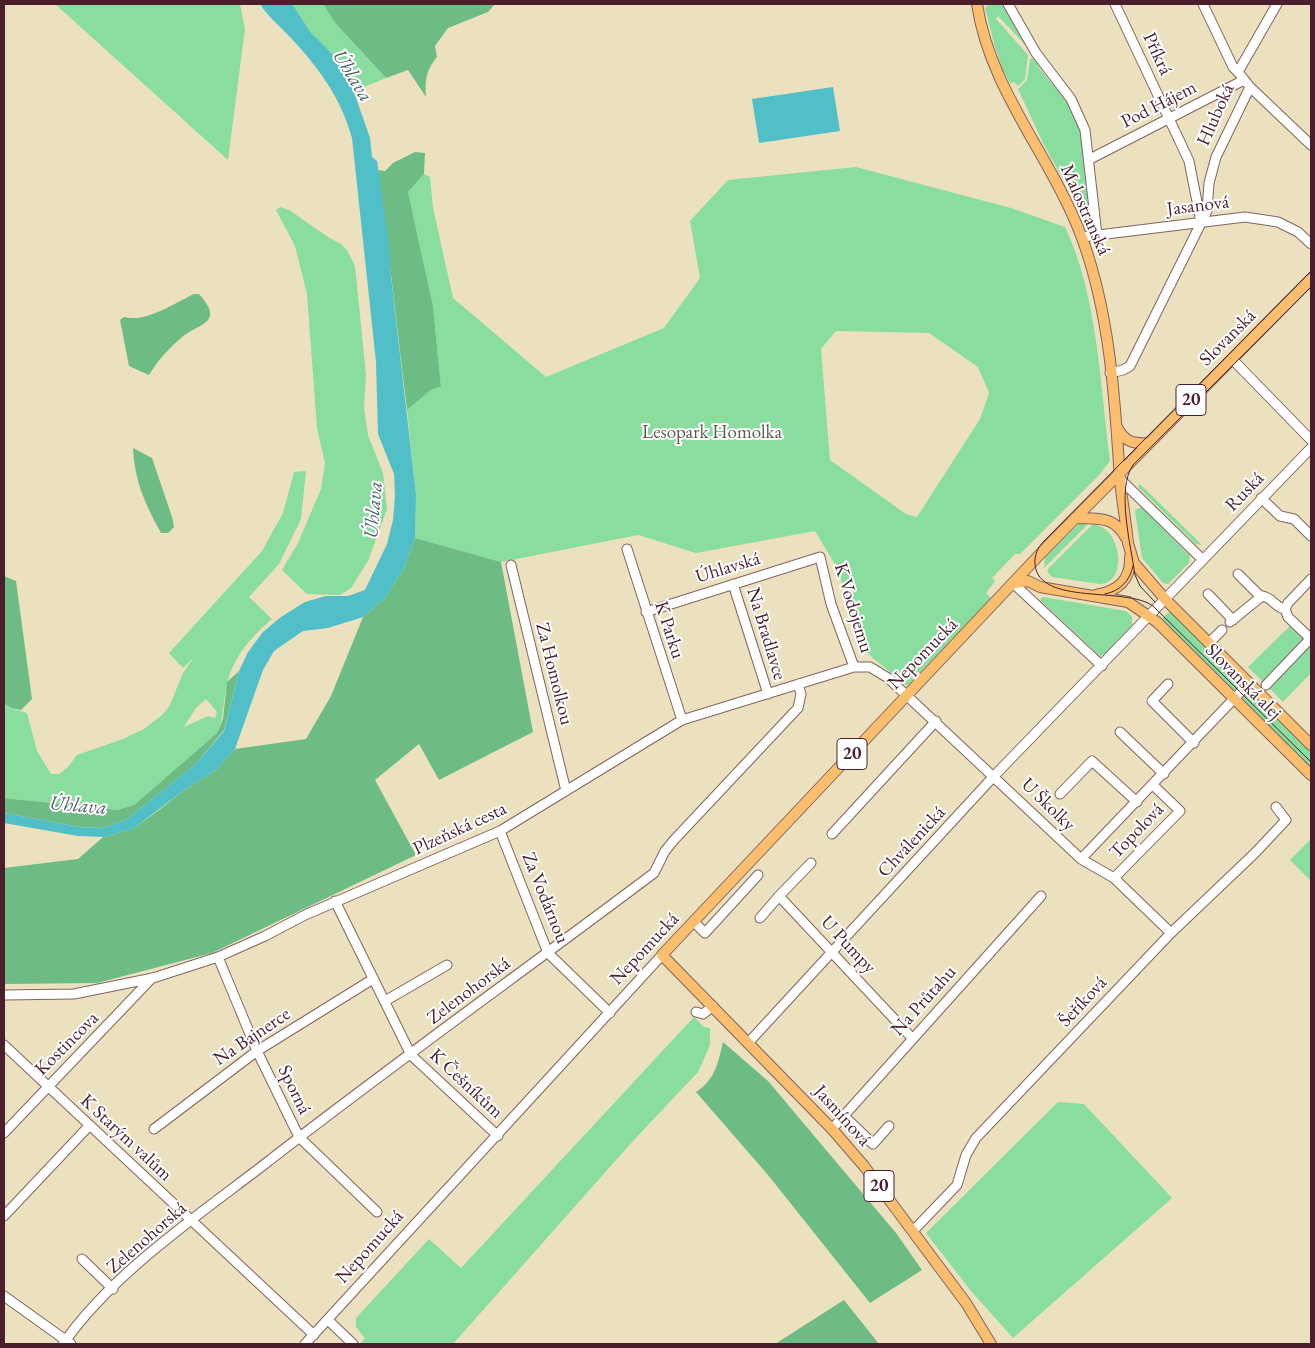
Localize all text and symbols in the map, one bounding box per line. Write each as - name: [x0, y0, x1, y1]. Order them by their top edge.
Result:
- street label: Příkrá: [1137, 29, 1177, 79]
- water label: Úhlava: [327, 45, 377, 107]
- street label: Pod Hájem: [1117, 76, 1201, 134]
- street label: Hluboká: [1192, 81, 1240, 149]
- street label: Malostranská: [1055, 161, 1115, 259]
- street label: Jasanová: [1166, 191, 1230, 221]
- street label: Slovanská: [1195, 305, 1261, 371]
- road number: 20: [1176, 384, 1206, 416]
- park label: Lesopark Homolka: [642, 422, 782, 444]
- street label: Ruská: [1221, 467, 1269, 517]
- water label: Úhlava: [360, 481, 388, 539]
- street label: Úhlavská: [693, 547, 763, 589]
- street label: K Vodojemu: [829, 560, 877, 656]
- street label: Na Bradlavce: [741, 585, 791, 683]
- street label: K Parku: [649, 598, 689, 662]
- street label: Nepomucká: [883, 613, 963, 695]
- street label: Za Homolkou: [530, 621, 578, 727]
- street label: Slovanská alej: [1200, 639, 1286, 725]
- road number: 20: [837, 739, 867, 770]
- street label: U Školky: [1016, 774, 1080, 836]
- water label: Úhlava: [49, 792, 107, 820]
- street label: Plzeňská cesta: [410, 797, 510, 861]
- street label: Topolová: [1105, 798, 1169, 864]
- street label: Chválenická: [873, 802, 951, 882]
- street label: Za Vodárnou: [516, 849, 574, 947]
- street label: Nepomucká: [606, 908, 684, 990]
- street label: U Pumpy: [816, 911, 880, 979]
- street label: Zelenohorská: [423, 952, 515, 1030]
- street label: Na Průtahu: [887, 961, 961, 1041]
- street label: Šeříková: [1054, 972, 1112, 1032]
- street label: Na Bajnerce: [209, 1003, 295, 1071]
- street label: Kostincova: [30, 1007, 104, 1081]
- street label: K Češníkům: [425, 1044, 507, 1124]
- street label: Sporná: [272, 1062, 316, 1118]
- street label: Jasmínová: [809, 1081, 875, 1151]
- street label: K Starým valům: [75, 1090, 177, 1186]
- road number: 20: [864, 1170, 894, 1202]
- street label: Zelenohorská: [102, 1197, 192, 1279]
- street label: Nepomucká: [331, 1206, 409, 1288]

